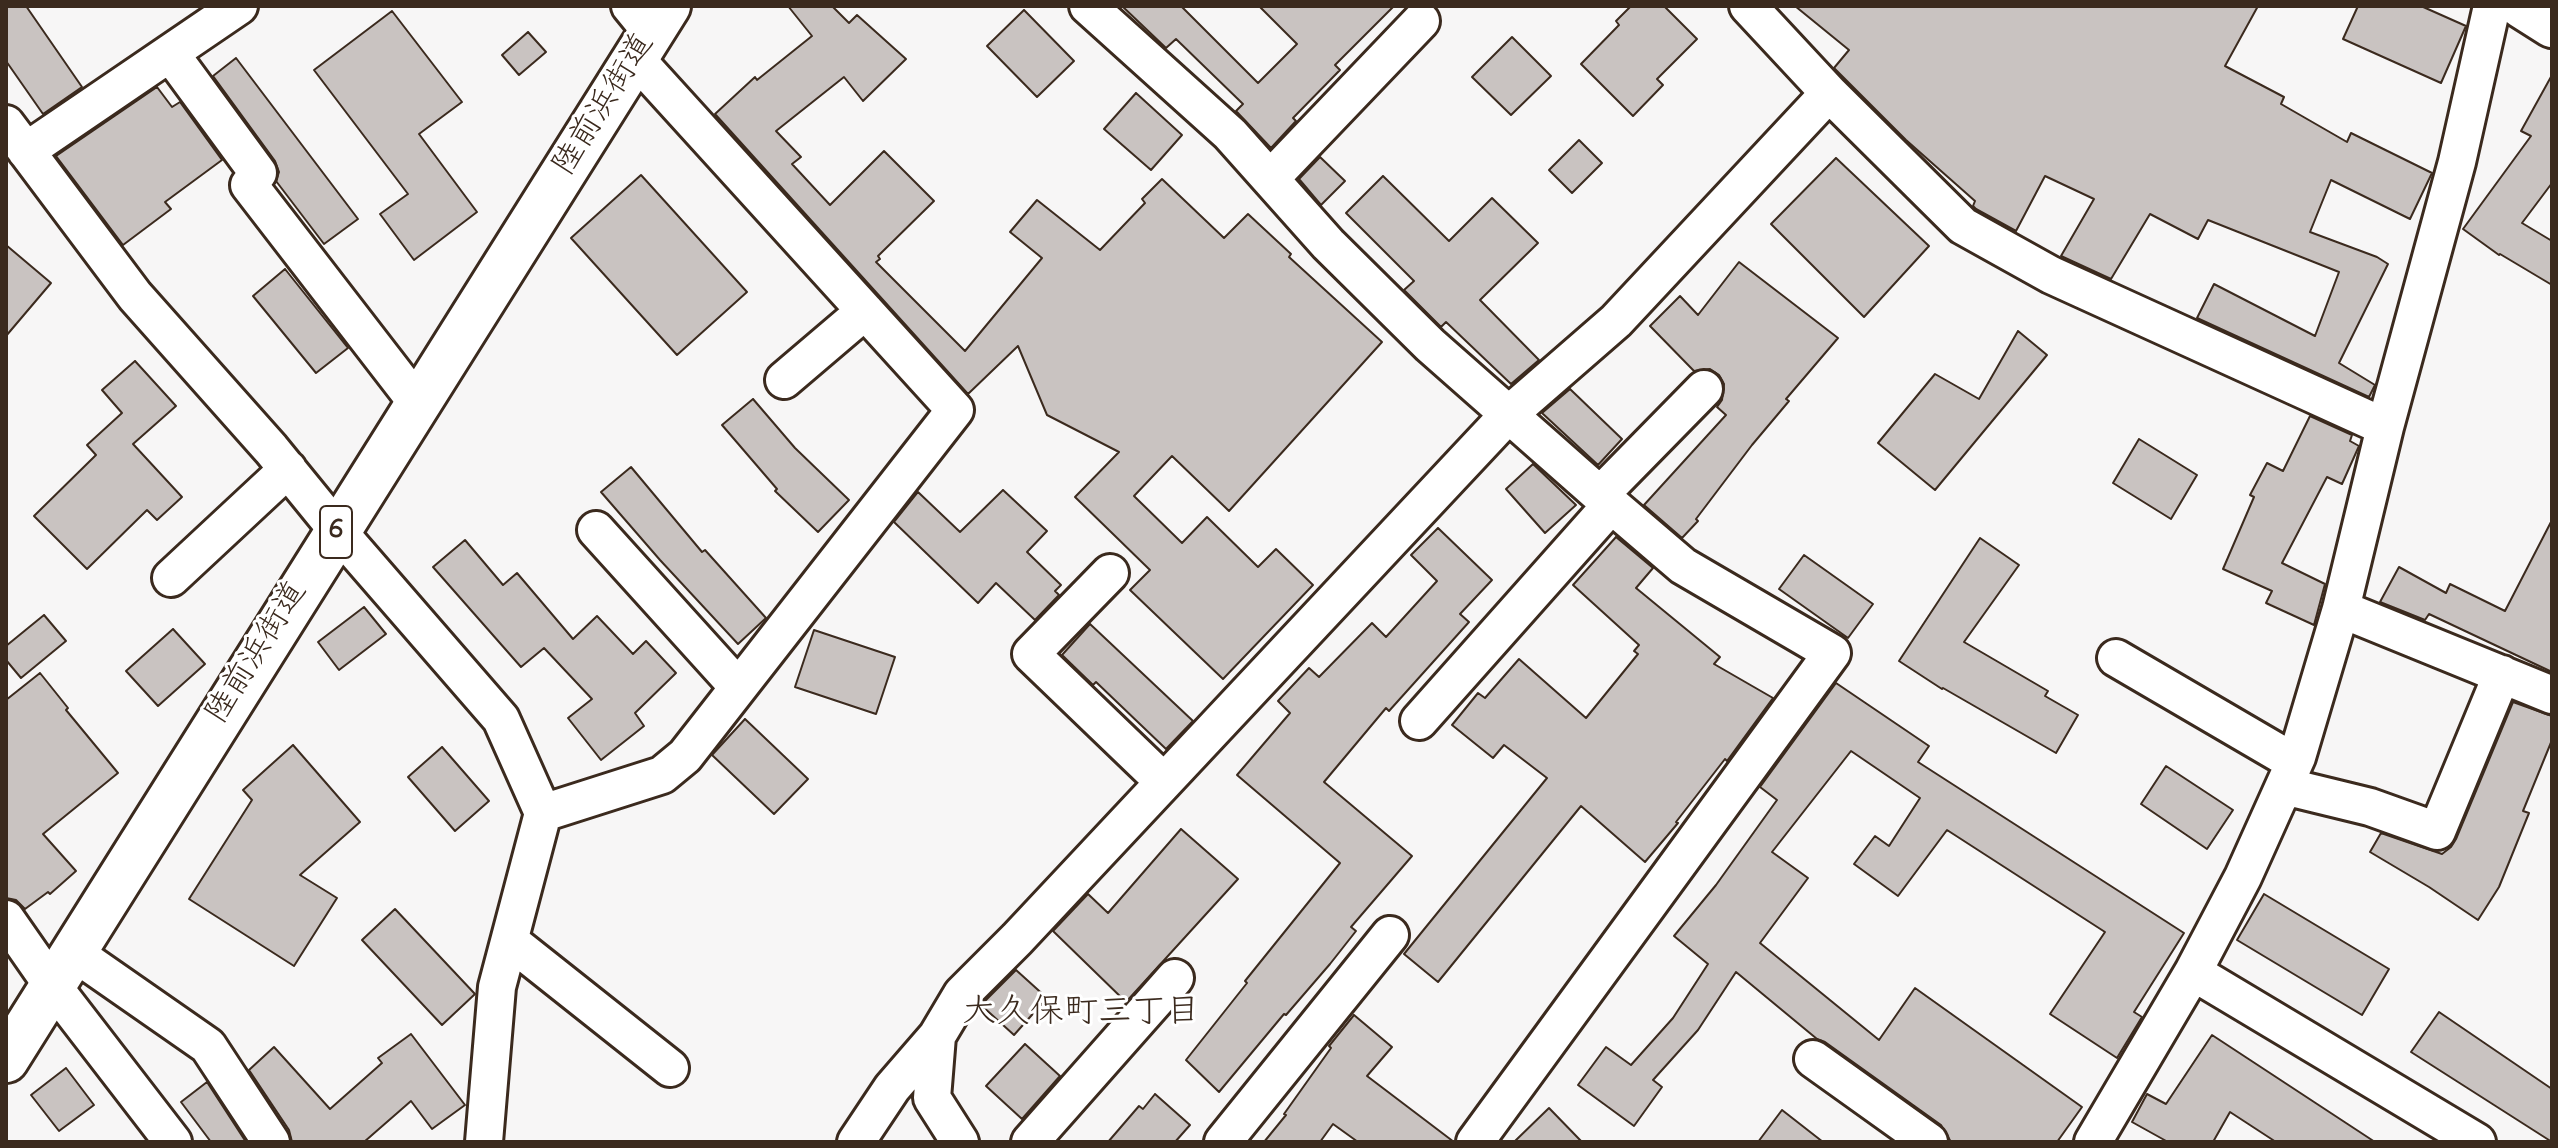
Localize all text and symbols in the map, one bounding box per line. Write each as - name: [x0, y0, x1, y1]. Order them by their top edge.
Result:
- street label: 陸前浜街道: [547, 28, 665, 184]
- road number: 6: [320, 506, 352, 558]
- street label: 陸前浜街道: [200, 576, 318, 732]
- district label: 大久保町三丁目: [962, 995, 1200, 1035]

